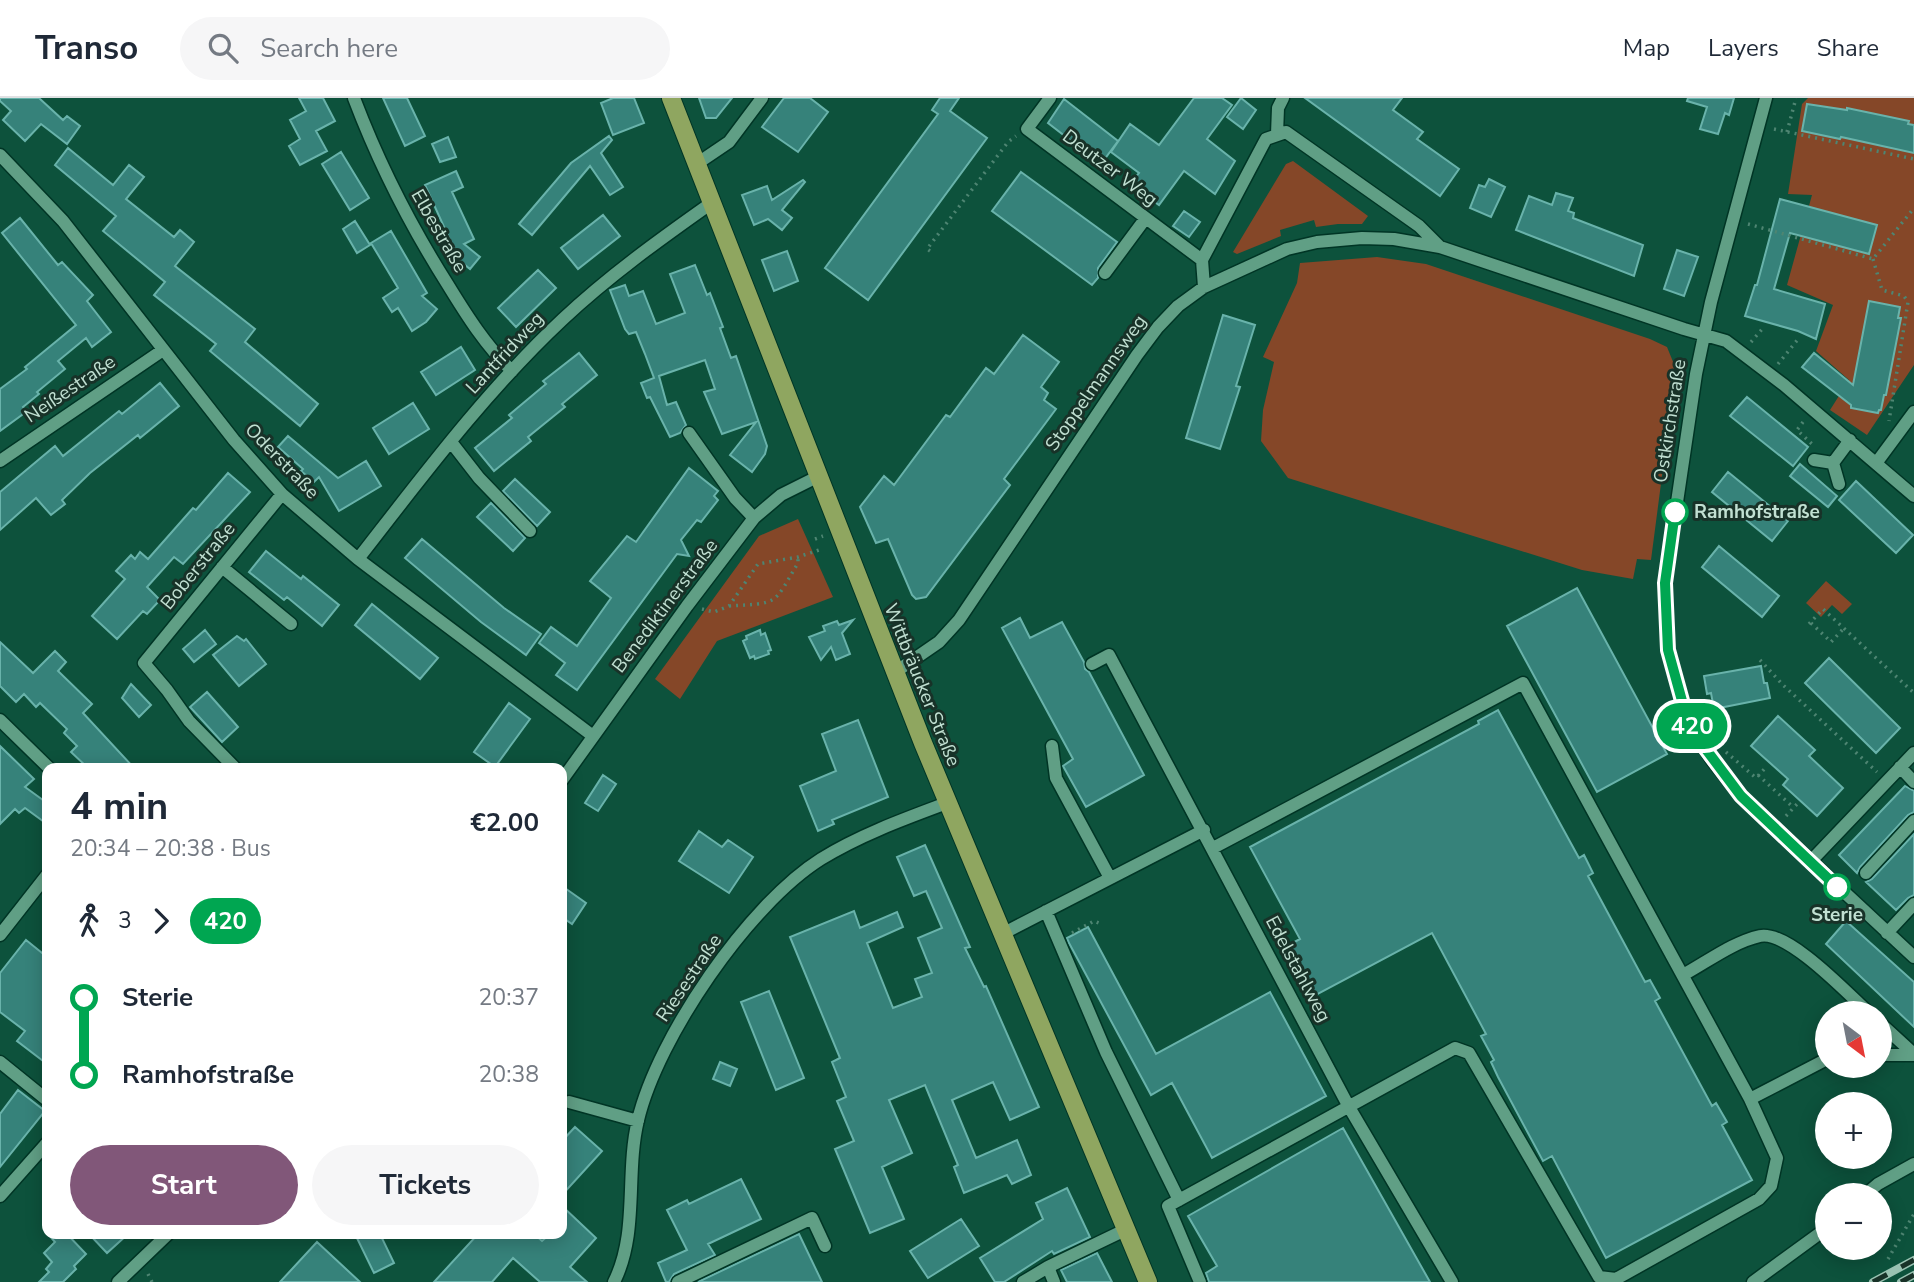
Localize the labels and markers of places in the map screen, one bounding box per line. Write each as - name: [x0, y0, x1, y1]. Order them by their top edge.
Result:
- marker: Ramhofstraße: [1662, 499, 1688, 525]
- place label: Ramhofstraße: [1694, 499, 1820, 525]
- marker: Sterie: [1824, 874, 1850, 900]
- place label: Sterie: [1811, 902, 1863, 928]

